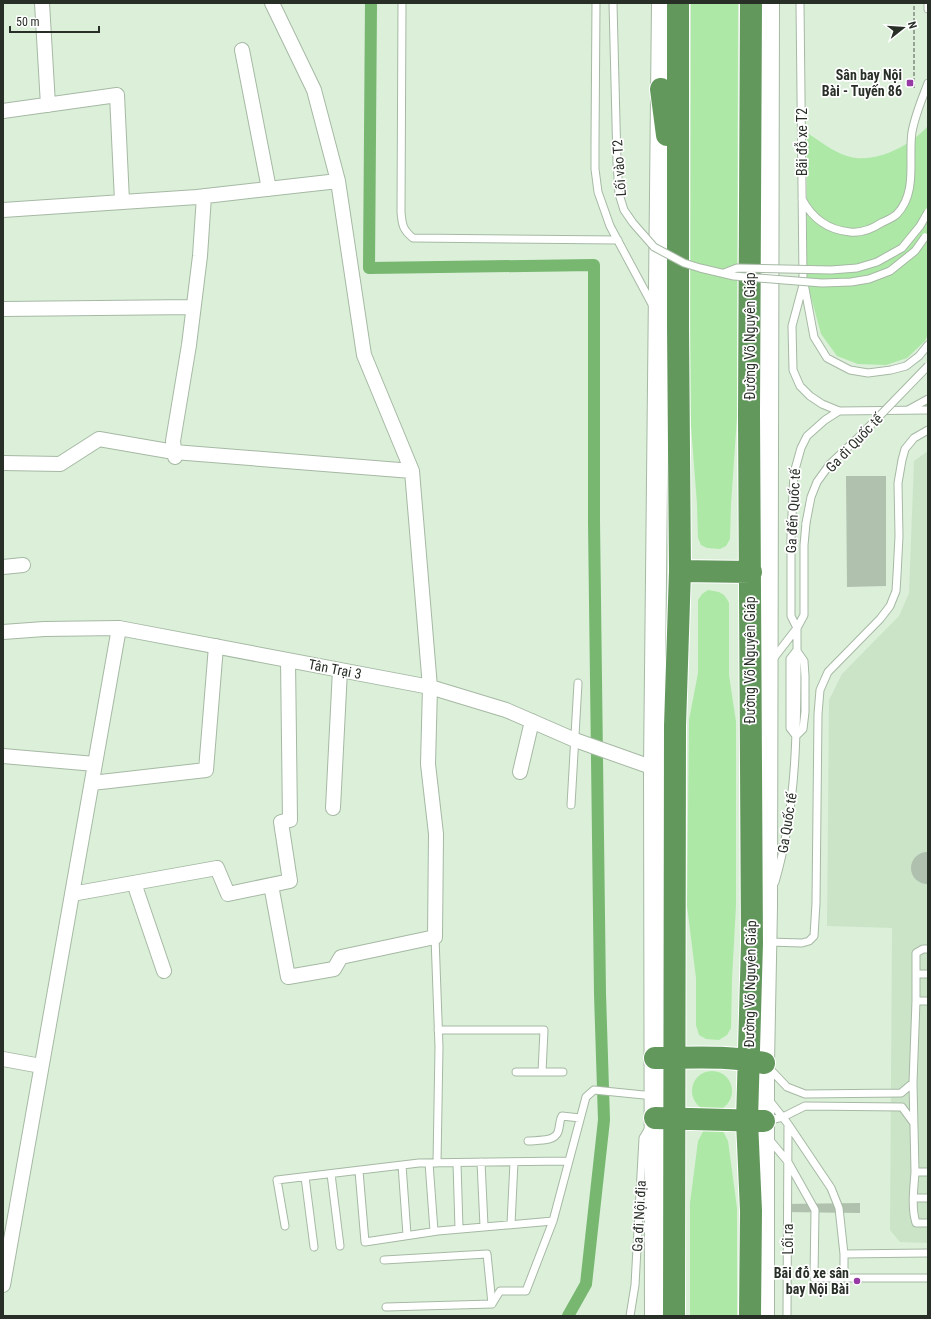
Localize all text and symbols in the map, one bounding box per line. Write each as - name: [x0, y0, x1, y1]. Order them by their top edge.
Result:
- scale bar: [10, 8, 99, 34]
- north arrow: [883, 8, 923, 48]
- text: 50 m: [16, 15, 40, 29]
- text: N: [905, 20, 919, 31]
- place label: Sân bay Nội Bài - Tuyến 86: [822, 67, 902, 99]
- marker: Sân bay Nội Bài - Tuyến 86: [905, 78, 915, 88]
- street label: Bãi đỗ xe T2: [794, 108, 810, 176]
- street label: Lối vào T2: [609, 139, 629, 197]
- street label: Đường Võ Nguyên Giáp: [742, 272, 758, 400]
- street label: Ga đi Quốc tế: [822, 410, 887, 475]
- street label: Ga đến Quốc tế: [783, 467, 803, 554]
- street label: Đường Võ Nguyên Giáp: [742, 596, 758, 724]
- street label: Tân Trại 3: [307, 656, 363, 682]
- street label: Ga Quốc tế: [774, 790, 800, 854]
- street label: Đường Võ Nguyên Giáp: [741, 920, 759, 1048]
- street label: Ga đi Nội địa: [629, 1180, 649, 1252]
- street label: Lối ra: [780, 1224, 796, 1254]
- place label: Bãi đỗ xe sân bay Nội Bài: [774, 1265, 849, 1297]
- marker: Bãi đỗ xe sân bay Nội Bài: [852, 1276, 862, 1286]

